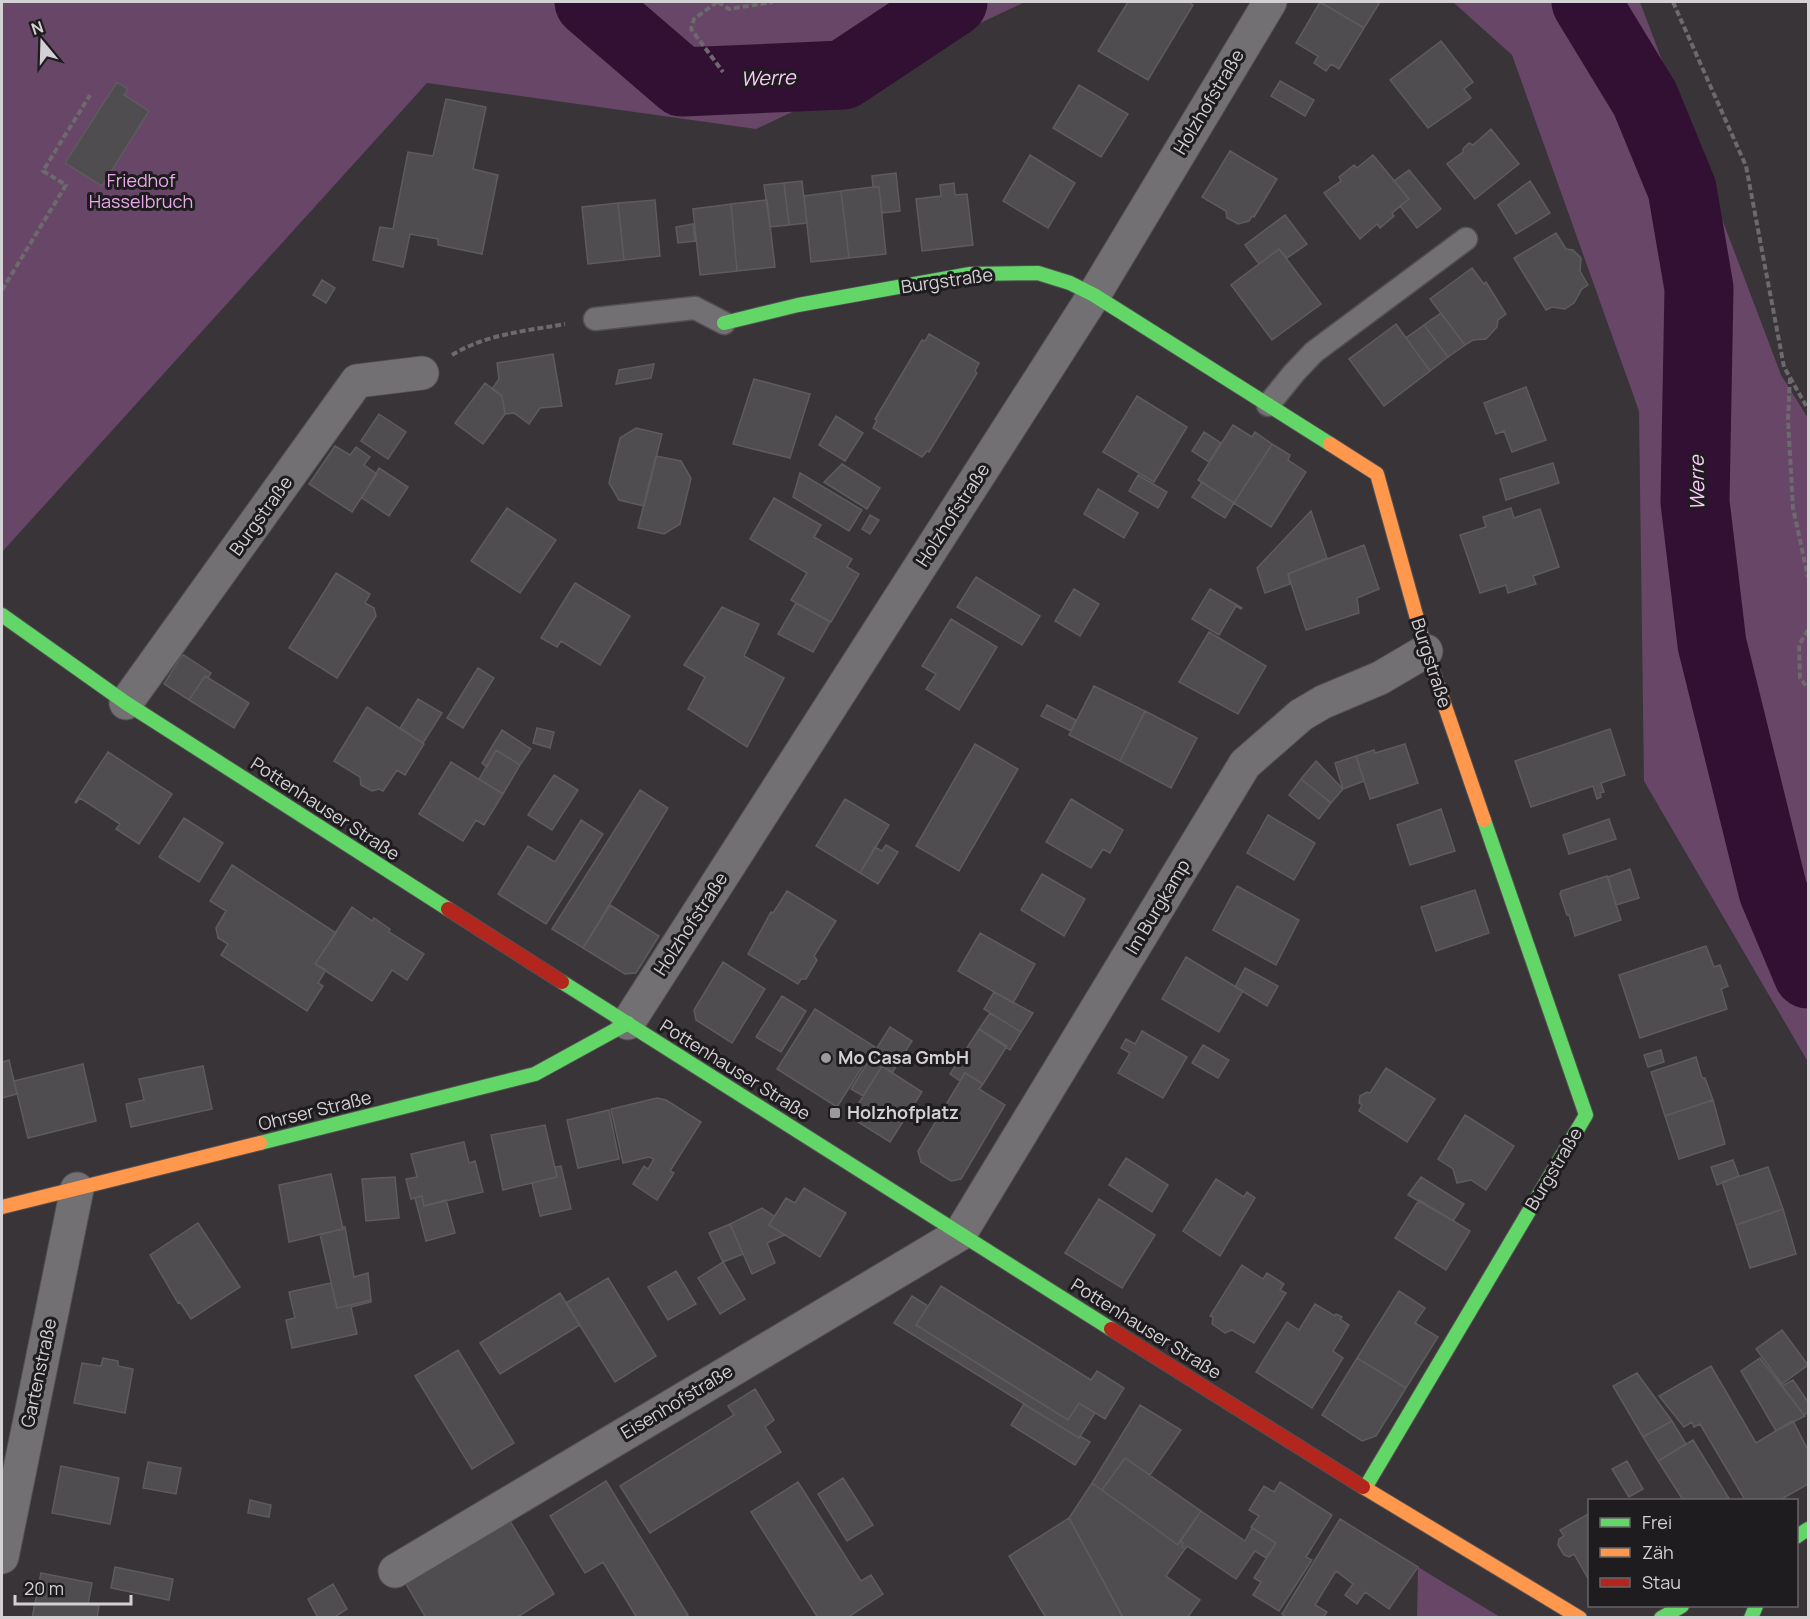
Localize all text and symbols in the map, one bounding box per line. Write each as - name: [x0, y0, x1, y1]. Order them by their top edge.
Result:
- north arrow: [12, 12, 72, 72]
- text: N: [28, 16, 46, 40]
- street label: Holzhofstraße: [1167, 45, 1249, 158]
- water label: Werre: [740, 63, 797, 92]
- park label: Friedhof Hasselbruch: [89, 168, 193, 213]
- street label: Burgstraße: [899, 262, 994, 298]
- water label: Werre: [1682, 454, 1710, 511]
- street label: Holzhofstraße: [910, 458, 994, 571]
- street label: Burgstraße: [223, 471, 297, 560]
- street label: Burgstraße: [1406, 615, 1458, 710]
- street label: Pottenhauser Straße: [246, 751, 405, 865]
- street label: Im Burgkamp: [1119, 855, 1195, 958]
- street label: Holzhofstraße: [648, 867, 732, 980]
- street label: Pottenhauser Straße: [656, 1013, 815, 1125]
- place label: Mo Casa GmbH: [838, 1045, 969, 1069]
- marker: Mo Casa GmbH: [819, 1051, 833, 1065]
- street label: Ohrser Straße: [256, 1084, 374, 1136]
- place label: Holzhofplatz: [847, 1100, 959, 1124]
- marker: Holzhofplatz: [828, 1106, 842, 1120]
- street label: Burgstraße: [1519, 1123, 1587, 1214]
- street label: Pottenhauser Straße: [1067, 1272, 1226, 1384]
- street label: Gartenstraße: [15, 1316, 61, 1430]
- street label: Eisenhofstraße: [616, 1358, 737, 1444]
- legend: [1588, 1499, 1798, 1607]
- text: Frei: [1642, 1510, 1672, 1534]
- text: Zäh: [1642, 1540, 1674, 1564]
- scale bar: [15, 1568, 130, 1606]
- text: Stau: [1642, 1570, 1681, 1594]
- text: 20 m: [24, 1576, 64, 1600]

